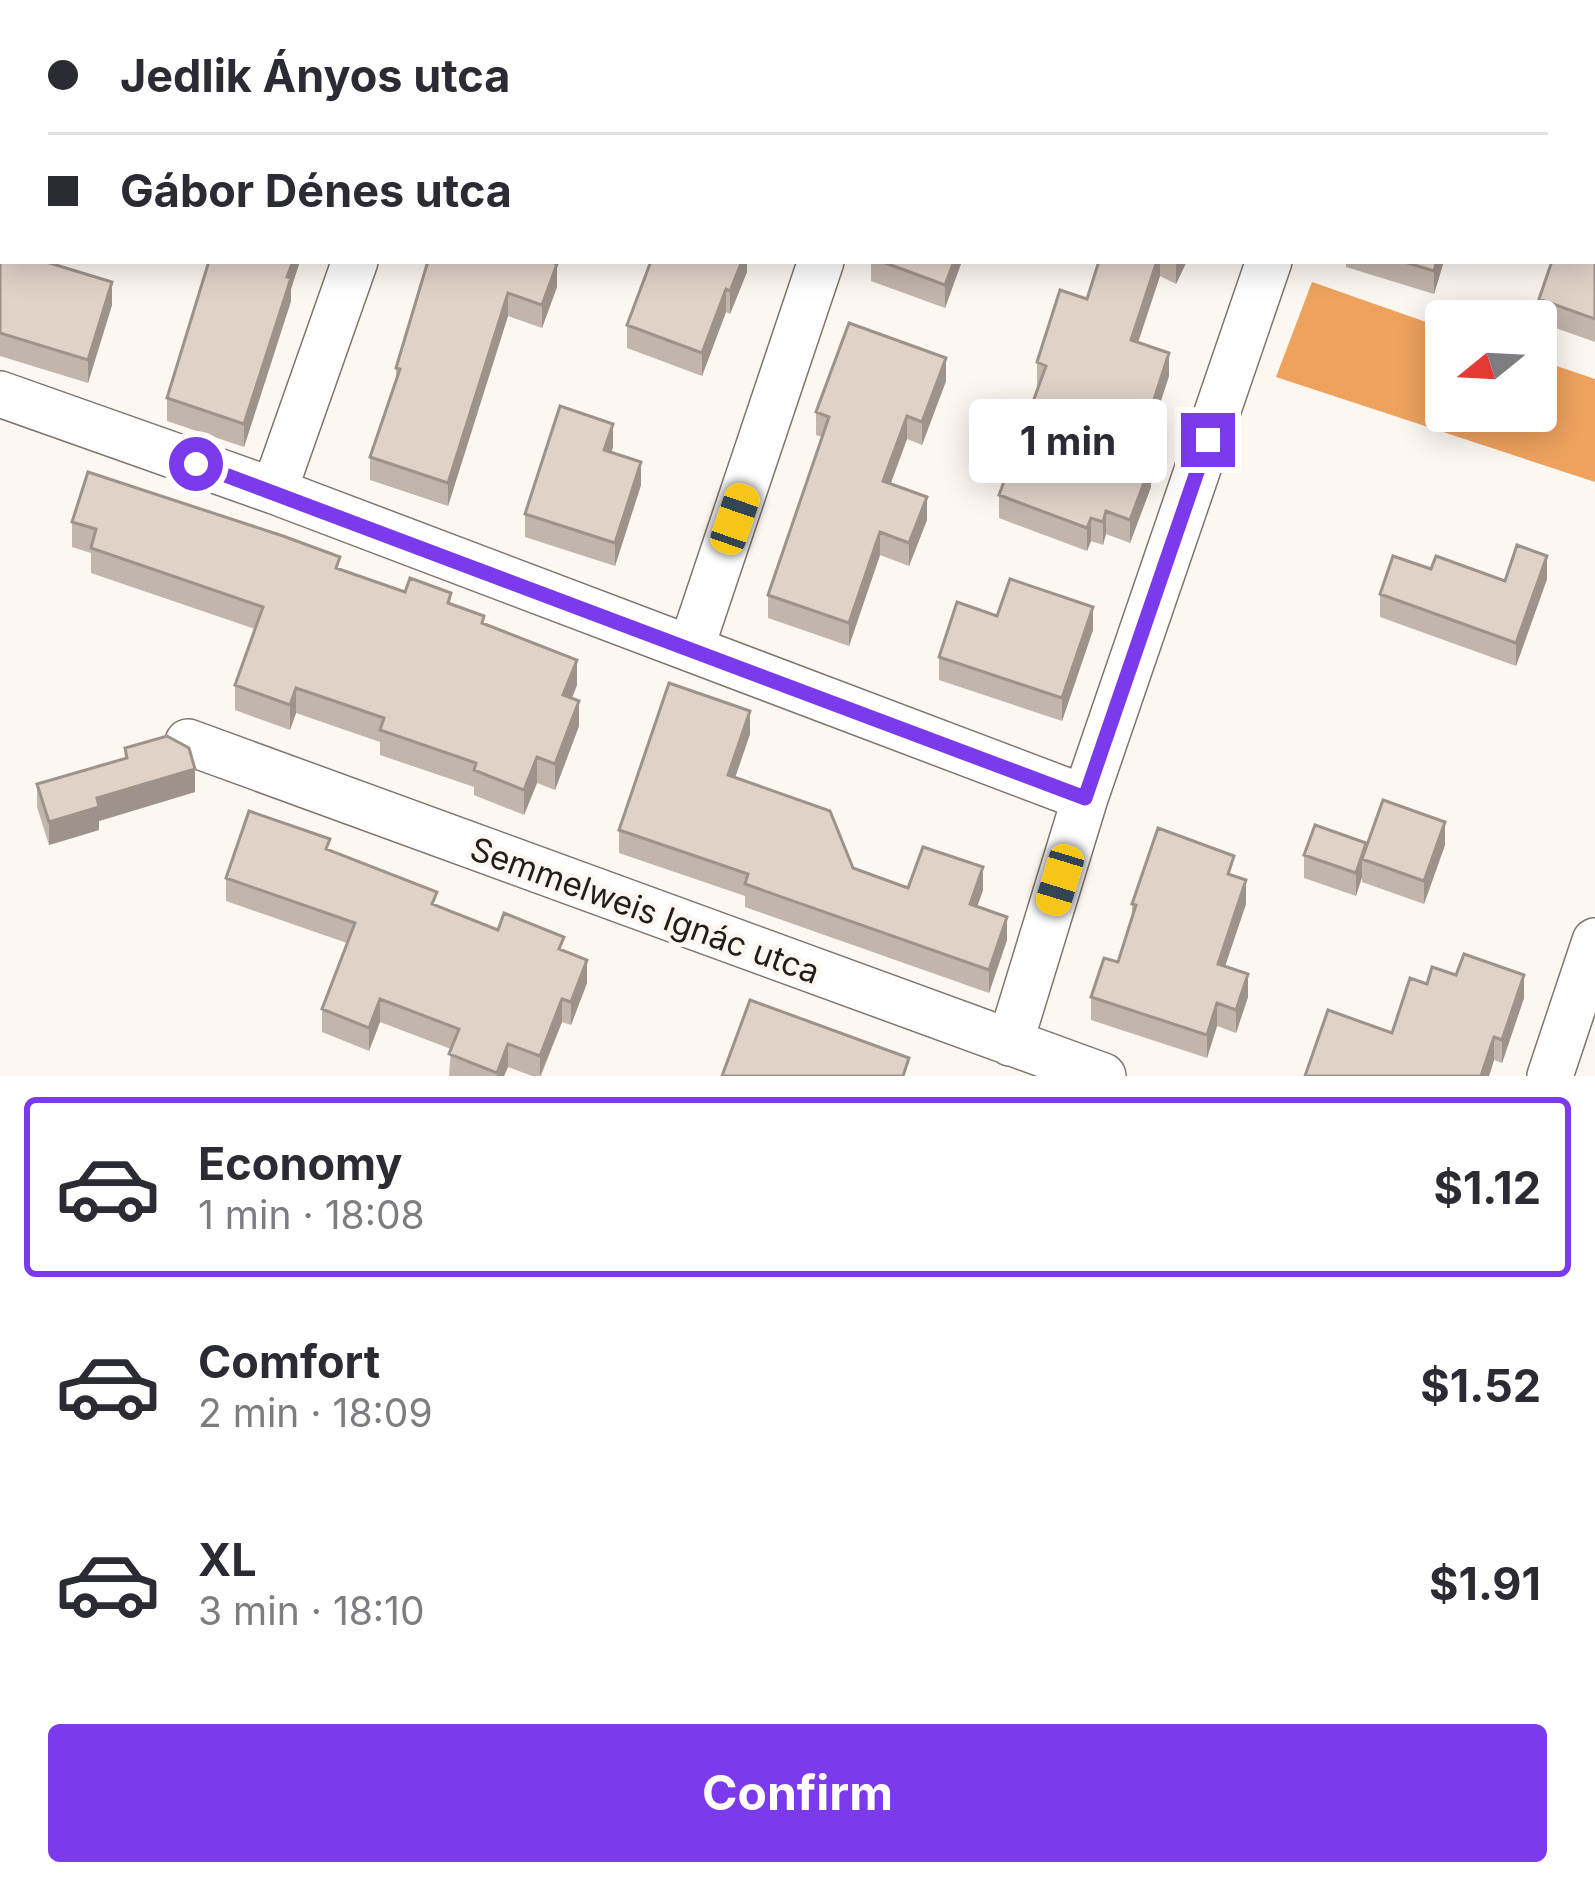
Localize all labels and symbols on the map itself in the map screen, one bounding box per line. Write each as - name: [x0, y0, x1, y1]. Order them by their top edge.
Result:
- north arrow: [1425, 300, 1557, 432]
- callout: 1 min: [968, 398, 1166, 482]
- route end: [1181, 413, 1235, 467]
- route start: [169, 437, 223, 491]
- car: [706, 479, 764, 559]
- street label: Semmelweis Ignác utca: [465, 828, 825, 992]
- car: [1032, 840, 1088, 920]

